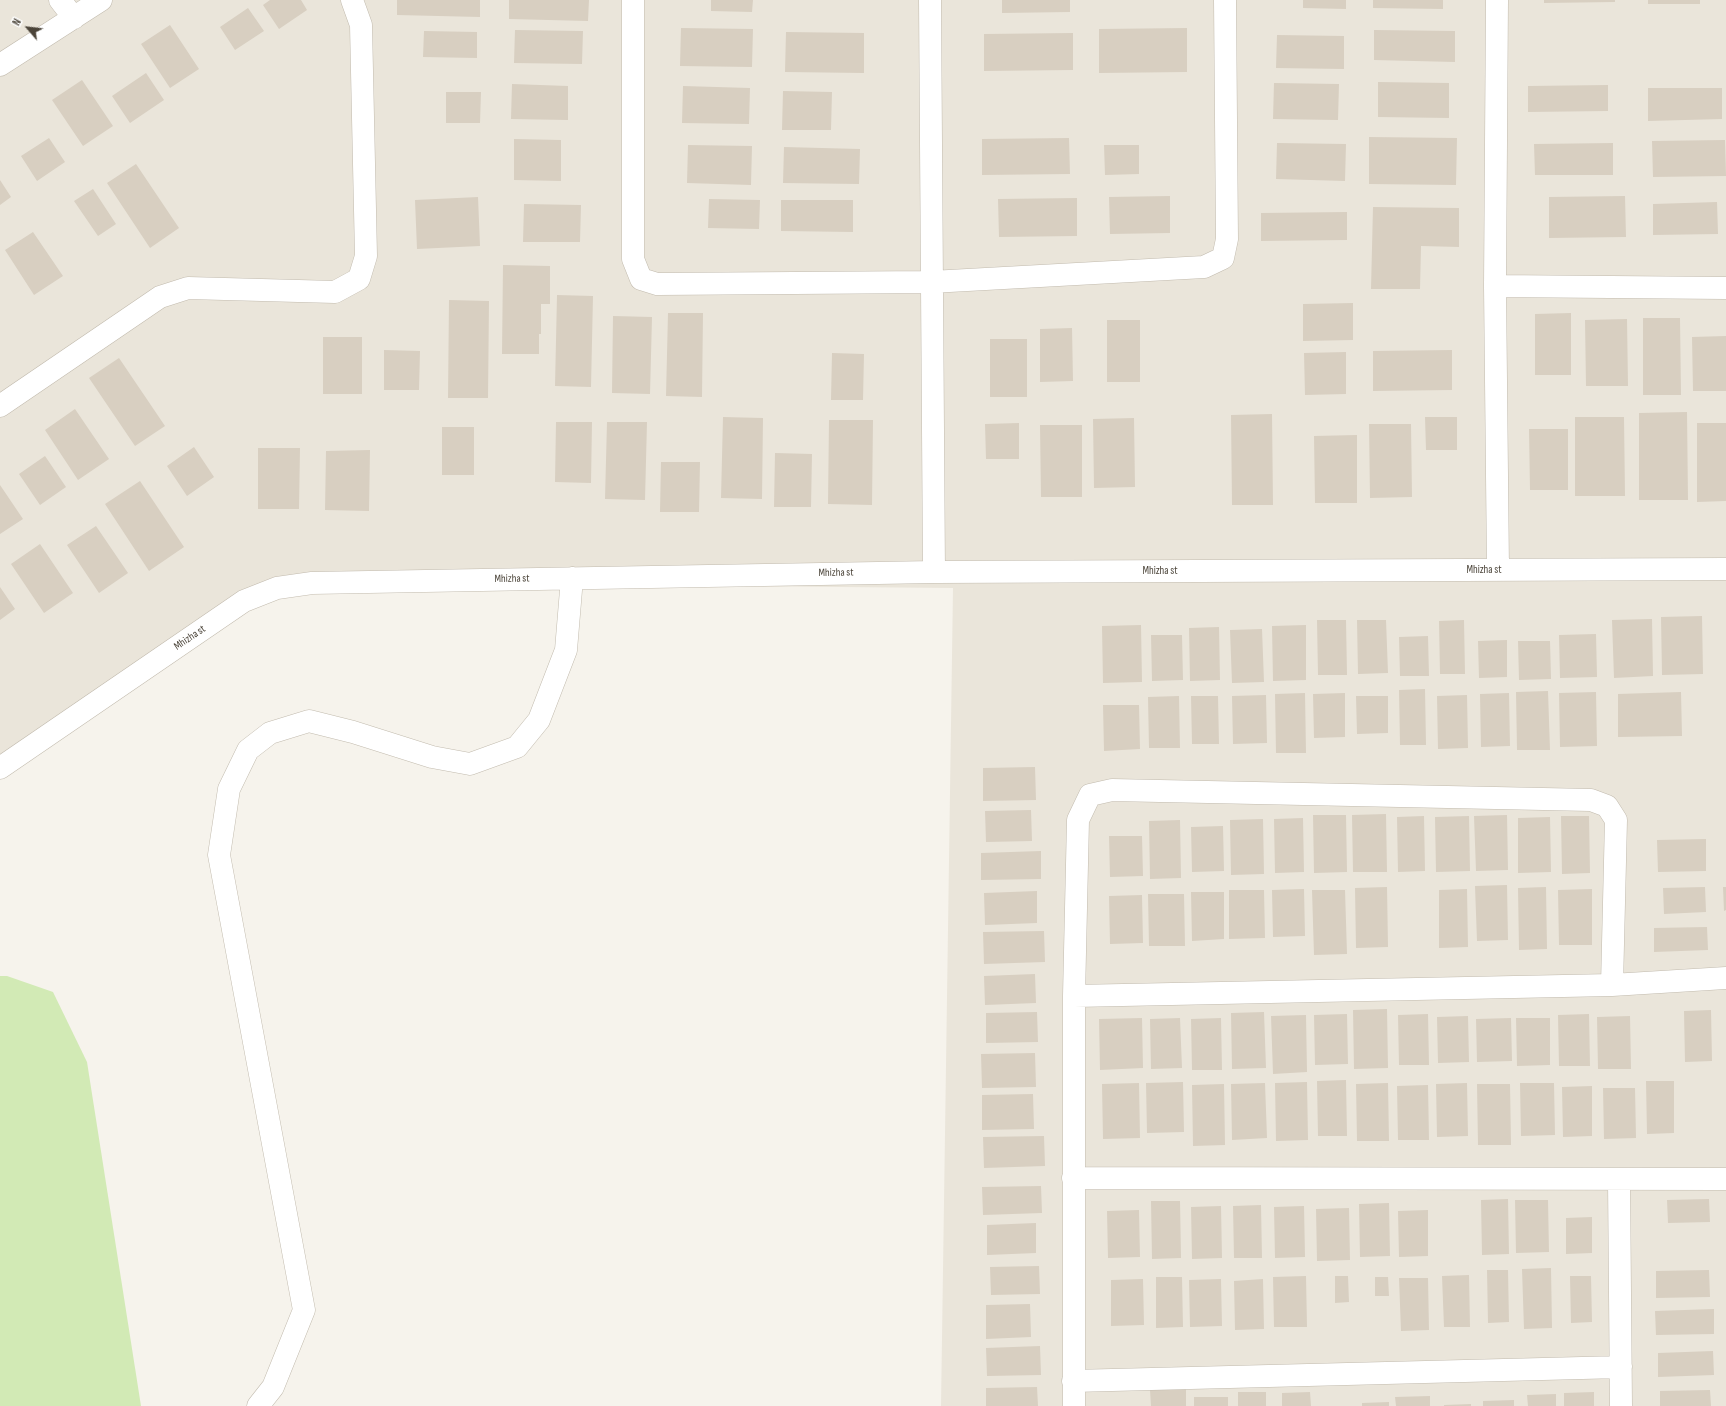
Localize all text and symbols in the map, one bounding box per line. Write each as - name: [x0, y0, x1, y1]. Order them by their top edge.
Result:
- north arrow: [8, 8, 48, 48]
- text: N: [10, 16, 24, 28]
- street label: Mhizha st: [1466, 563, 1502, 577]
- street label: Mhizha st: [1142, 564, 1178, 578]
- street label: Mhizha st: [818, 566, 854, 580]
- street label: Mhizha st: [494, 572, 530, 586]
- street label: Mhizha st: [172, 623, 208, 653]

